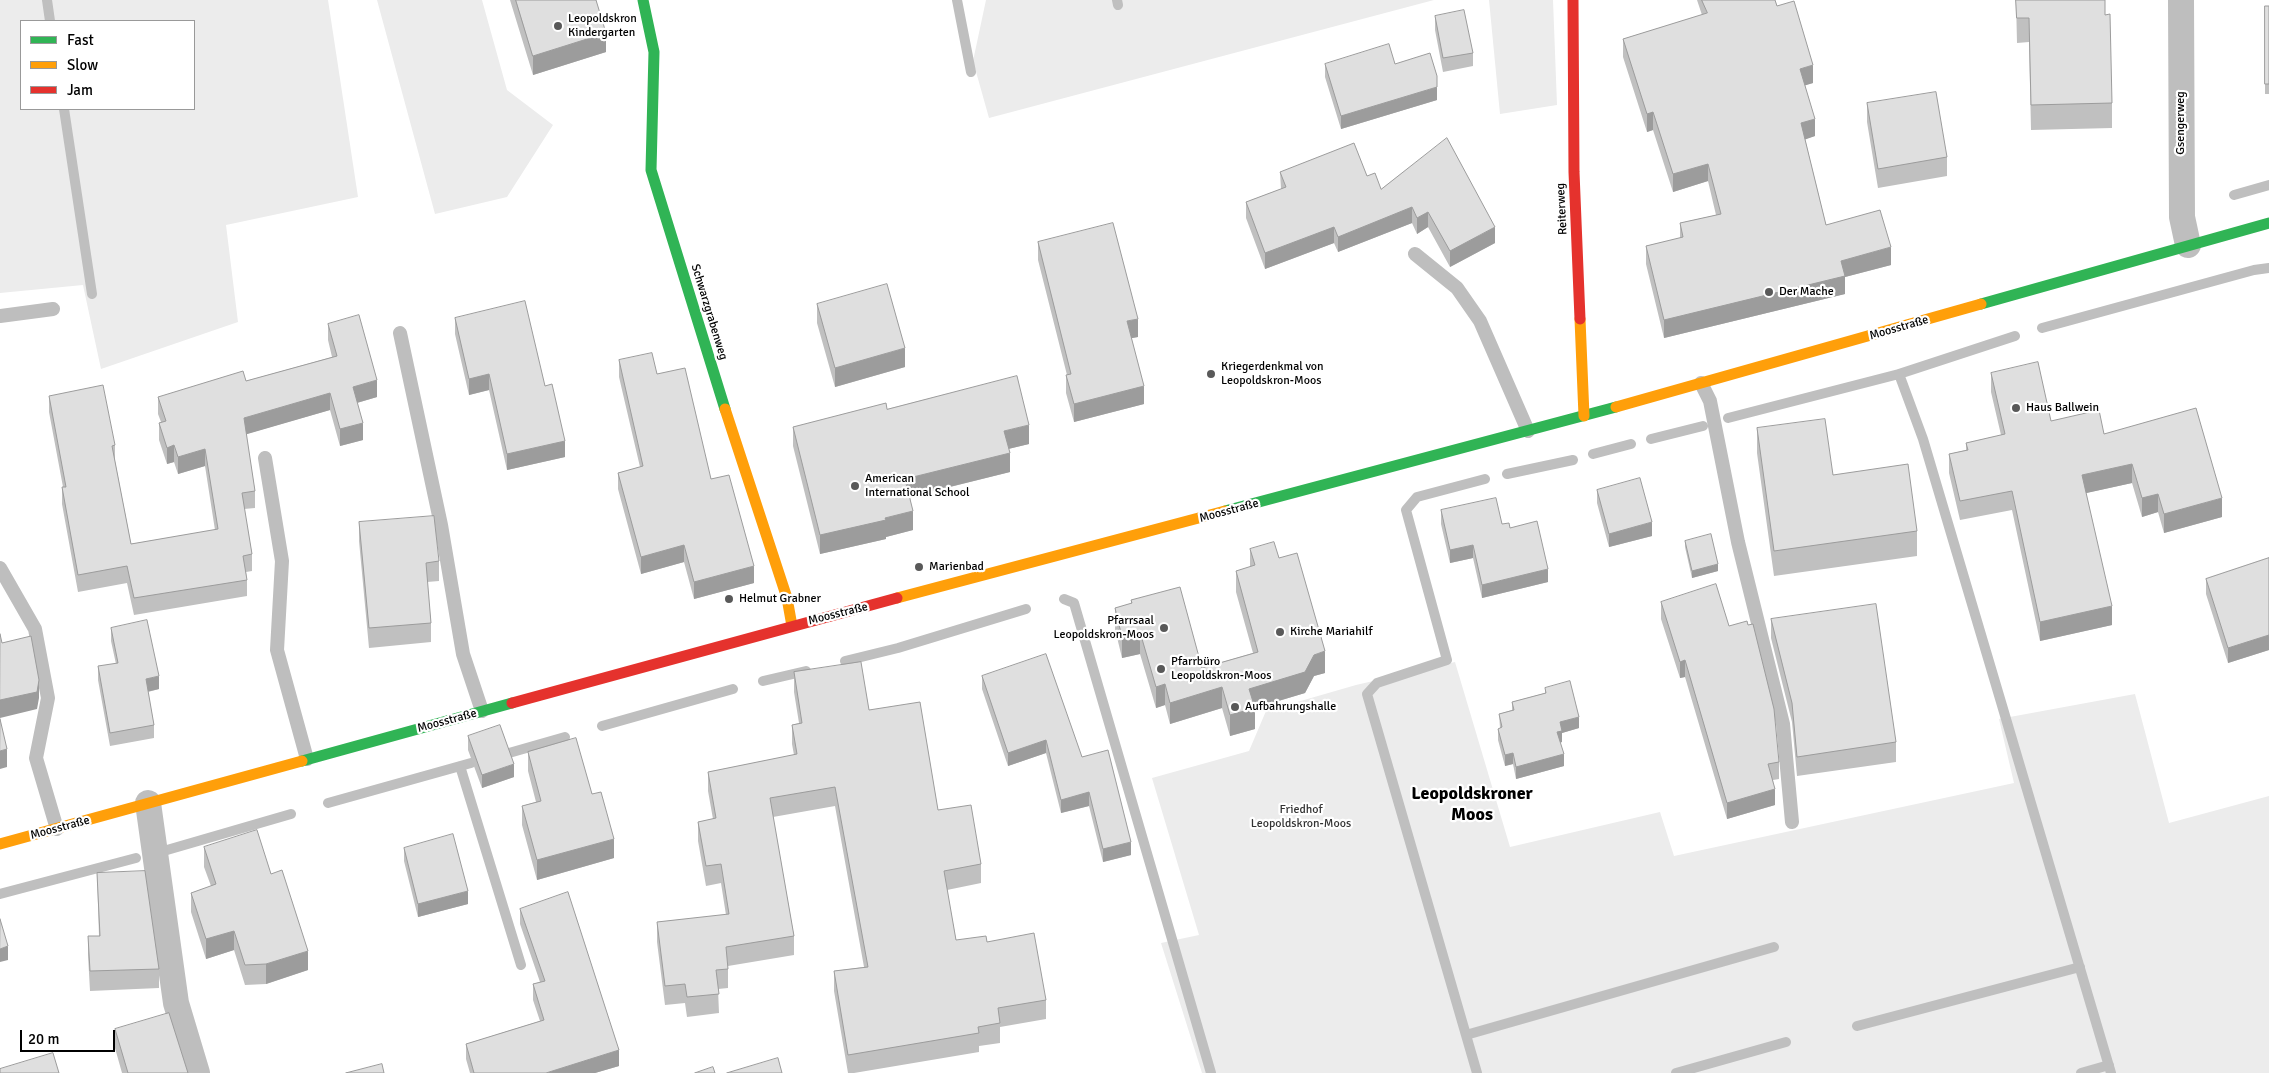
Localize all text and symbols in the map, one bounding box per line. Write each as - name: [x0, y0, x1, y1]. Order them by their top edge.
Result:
- place label: Leopoldskron Kindergarten: [568, 12, 637, 40]
- legend: [20, 20, 195, 110]
- marker: Leopoldskron Kindergarten: [552, 20, 564, 32]
- text: Fast: [67, 31, 94, 49]
- text: Slow: [67, 56, 98, 74]
- text: Jam: [67, 81, 93, 99]
- street label: Gsengerweg: [2174, 91, 2188, 155]
- street label: Reiterweg: [1553, 183, 1571, 235]
- street label: Schwarzgrabenweg: [688, 262, 730, 362]
- place label: Der Mache: [1779, 285, 1834, 299]
- marker: Der Mache: [1763, 286, 1775, 298]
- street label: Moosstraße: [1868, 313, 1930, 343]
- place label: Kriegerdenkmal von Leopoldskron-Moos: [1221, 360, 1324, 388]
- marker: Kriegerdenkmal von Leopoldskron-Moos: [1205, 368, 1217, 380]
- place label: Haus Ballwein: [2026, 401, 2099, 415]
- marker: Haus Ballwein: [2010, 402, 2022, 414]
- place label: American International School: [865, 472, 970, 500]
- marker: American International School: [849, 480, 861, 492]
- street label: Moosstraße: [1198, 496, 1260, 526]
- place label: Marienbad: [929, 560, 984, 574]
- marker: Marienbad: [913, 561, 925, 573]
- place label: Helmut Grabner: [739, 592, 821, 606]
- marker: Helmut Grabner: [723, 593, 735, 605]
- street label: Moosstraße: [807, 600, 869, 628]
- place label: Pfarrsaal Leopoldskron-Moos: [1054, 614, 1154, 642]
- marker: Pfarrsaal Leopoldskron-Moos: [1158, 622, 1170, 634]
- place label: Kirche Mariahilf: [1290, 625, 1372, 639]
- marker: Kirche Mariahilf: [1274, 626, 1286, 638]
- place label: Pfarrbüro Leopoldskron-Moos: [1171, 655, 1271, 683]
- marker: Pfarrbüro Leopoldskron-Moos: [1155, 663, 1167, 675]
- place label: Aufbahrungshalle: [1245, 700, 1336, 714]
- marker: Aufbahrungshalle: [1229, 701, 1241, 713]
- street label: Moosstraße: [416, 706, 478, 736]
- district label: Leopoldskroner Moos: [1411, 783, 1533, 826]
- park label: Friedhof Leopoldskron-Moos: [1251, 803, 1351, 831]
- street label: Moosstraße: [29, 813, 91, 843]
- scale bar: [22, 1020, 118, 1052]
- text: 20 m: [28, 1030, 59, 1048]

